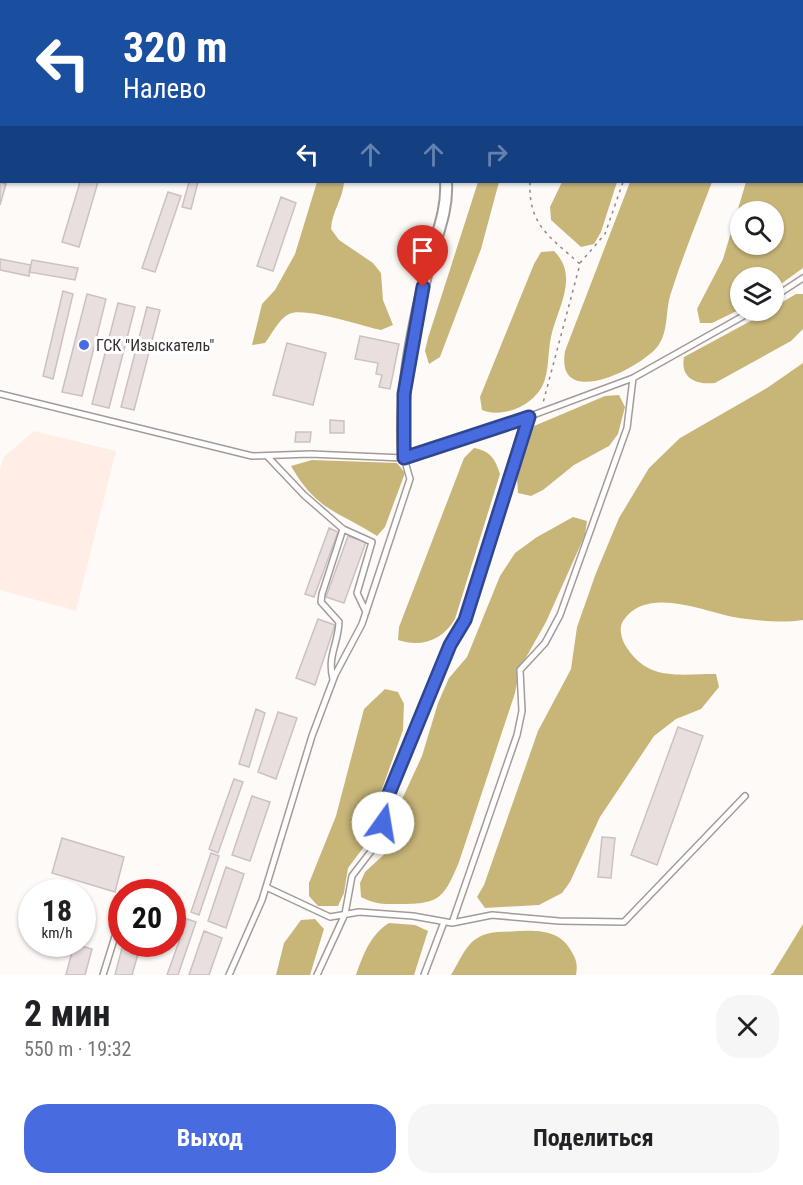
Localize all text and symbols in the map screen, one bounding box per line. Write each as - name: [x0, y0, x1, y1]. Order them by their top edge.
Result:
- text: 320 m: [123, 23, 228, 72]
- icon: left: [24, 24, 102, 102]
- text: Налево: [123, 73, 206, 105]
- icon: left: [291, 138, 324, 171]
- icon: ahead: [354, 138, 387, 171]
- icon: ahead: [417, 138, 450, 171]
- icon: right: [480, 138, 513, 171]
- map controls: [730, 201, 784, 321]
- button: search: [730, 201, 784, 255]
- pin: [397, 225, 448, 287]
- icon: arrive: [406, 234, 439, 267]
- button: layers: [730, 267, 784, 321]
- place label: ГСК "Изыскатель": [96, 336, 214, 355]
- marker: ГСК "Изыскатель": [77, 338, 91, 352]
- position arrow: [351, 791, 415, 855]
- speed limit sign: 20: [108, 879, 186, 957]
- text: 18: [42, 893, 72, 928]
- text: km/h: [42, 924, 72, 942]
- text: 2 мин: [24, 993, 110, 1035]
- button: close: [716, 995, 779, 1058]
- text: 550 m · 19:32: [24, 1037, 131, 1061]
- button: Выход: [24, 1104, 396, 1173]
- button: Поделиться: [408, 1104, 779, 1173]

